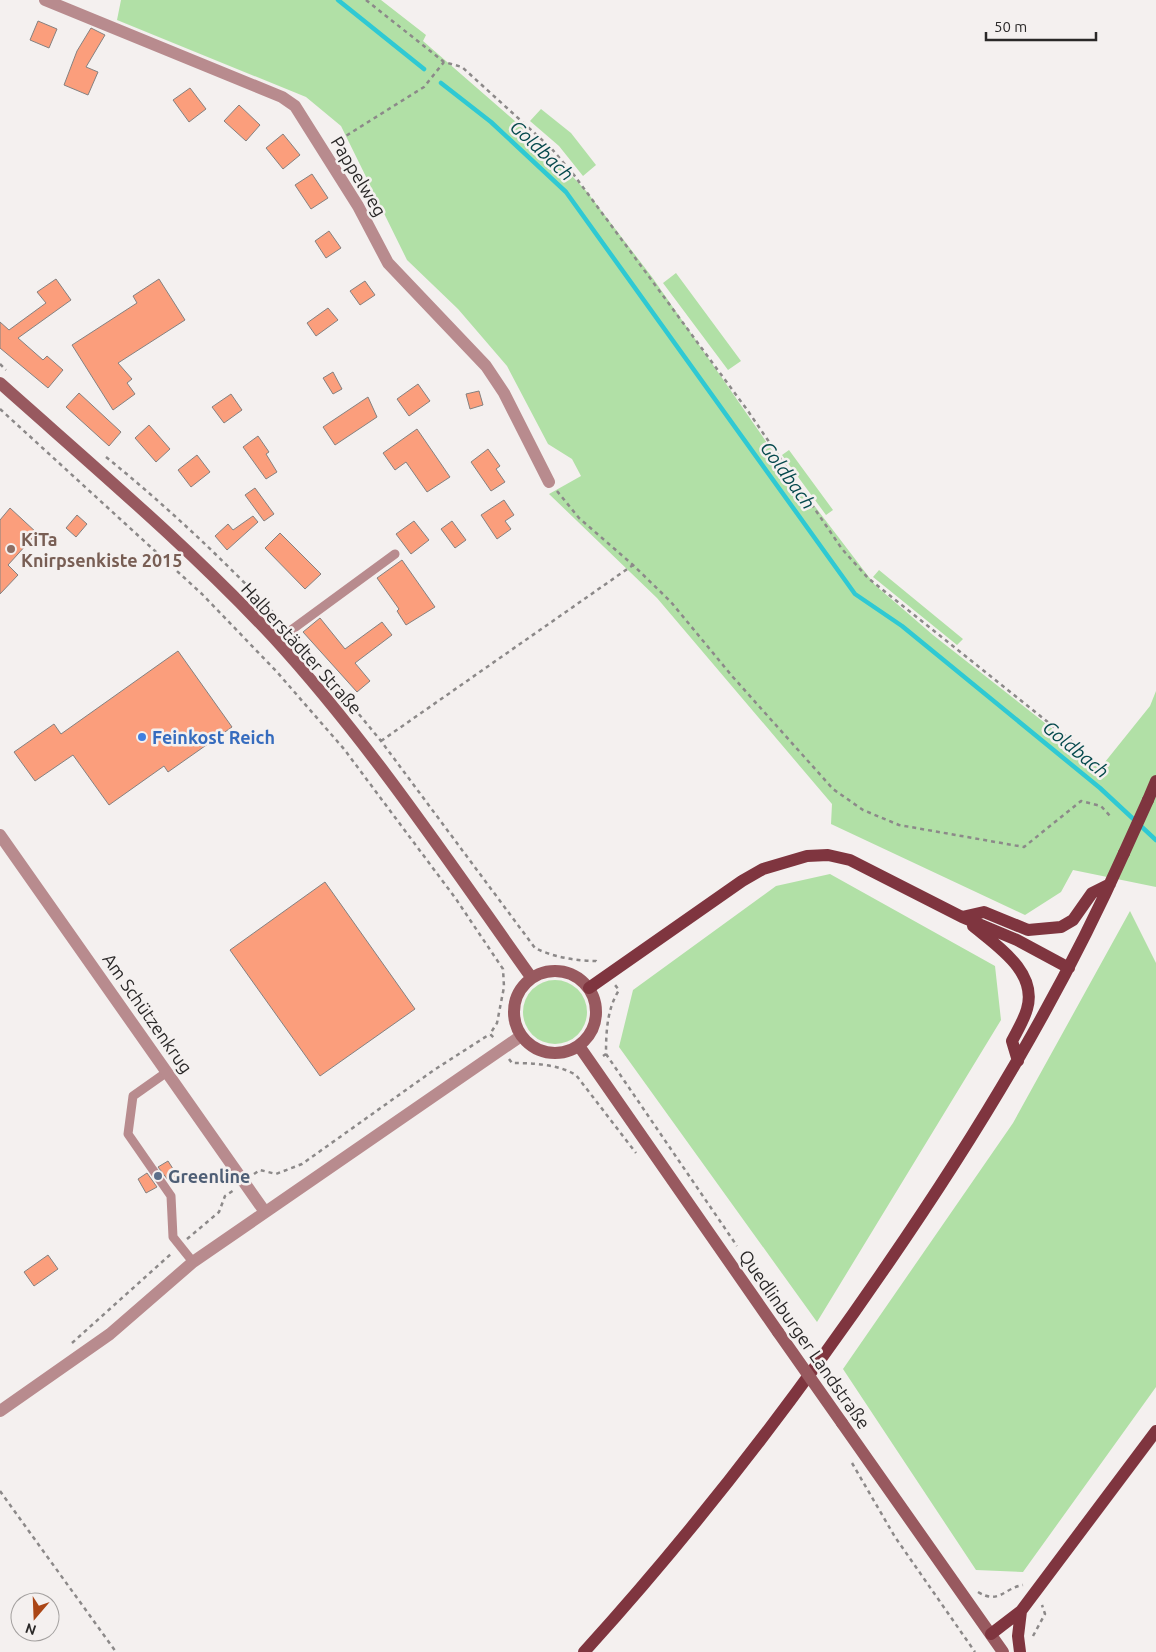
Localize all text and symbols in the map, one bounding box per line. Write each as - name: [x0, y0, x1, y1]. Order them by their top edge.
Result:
- scale bar: [986, 10, 1096, 42]
- text: 50 m: [994, 18, 1027, 35]
- water label: Goldbach: [506, 115, 578, 185]
- street label: Pappelweg: [327, 132, 391, 220]
- water label: Goldbach: [756, 437, 820, 513]
- place label: KiTa Knirpsenkiste 2015: [21, 529, 182, 570]
- marker: KiTa Knirpsenkiste 2015: [5, 543, 17, 555]
- street label: Halberstädter Straße: [238, 578, 366, 718]
- water label: Goldbach: [1039, 716, 1113, 782]
- place label: Feinkost Reich: [152, 727, 275, 747]
- marker: Feinkost Reich: [136, 731, 148, 743]
- street label: Am Schützenkrug: [99, 949, 197, 1077]
- place label: Greenline: [168, 1166, 250, 1186]
- marker: Greenline: [152, 1170, 164, 1182]
- street label: Quedlinburger Landstraße: [735, 1246, 875, 1433]
- north arrow: [10, 1592, 60, 1642]
- text: N: [23, 1620, 38, 1639]

